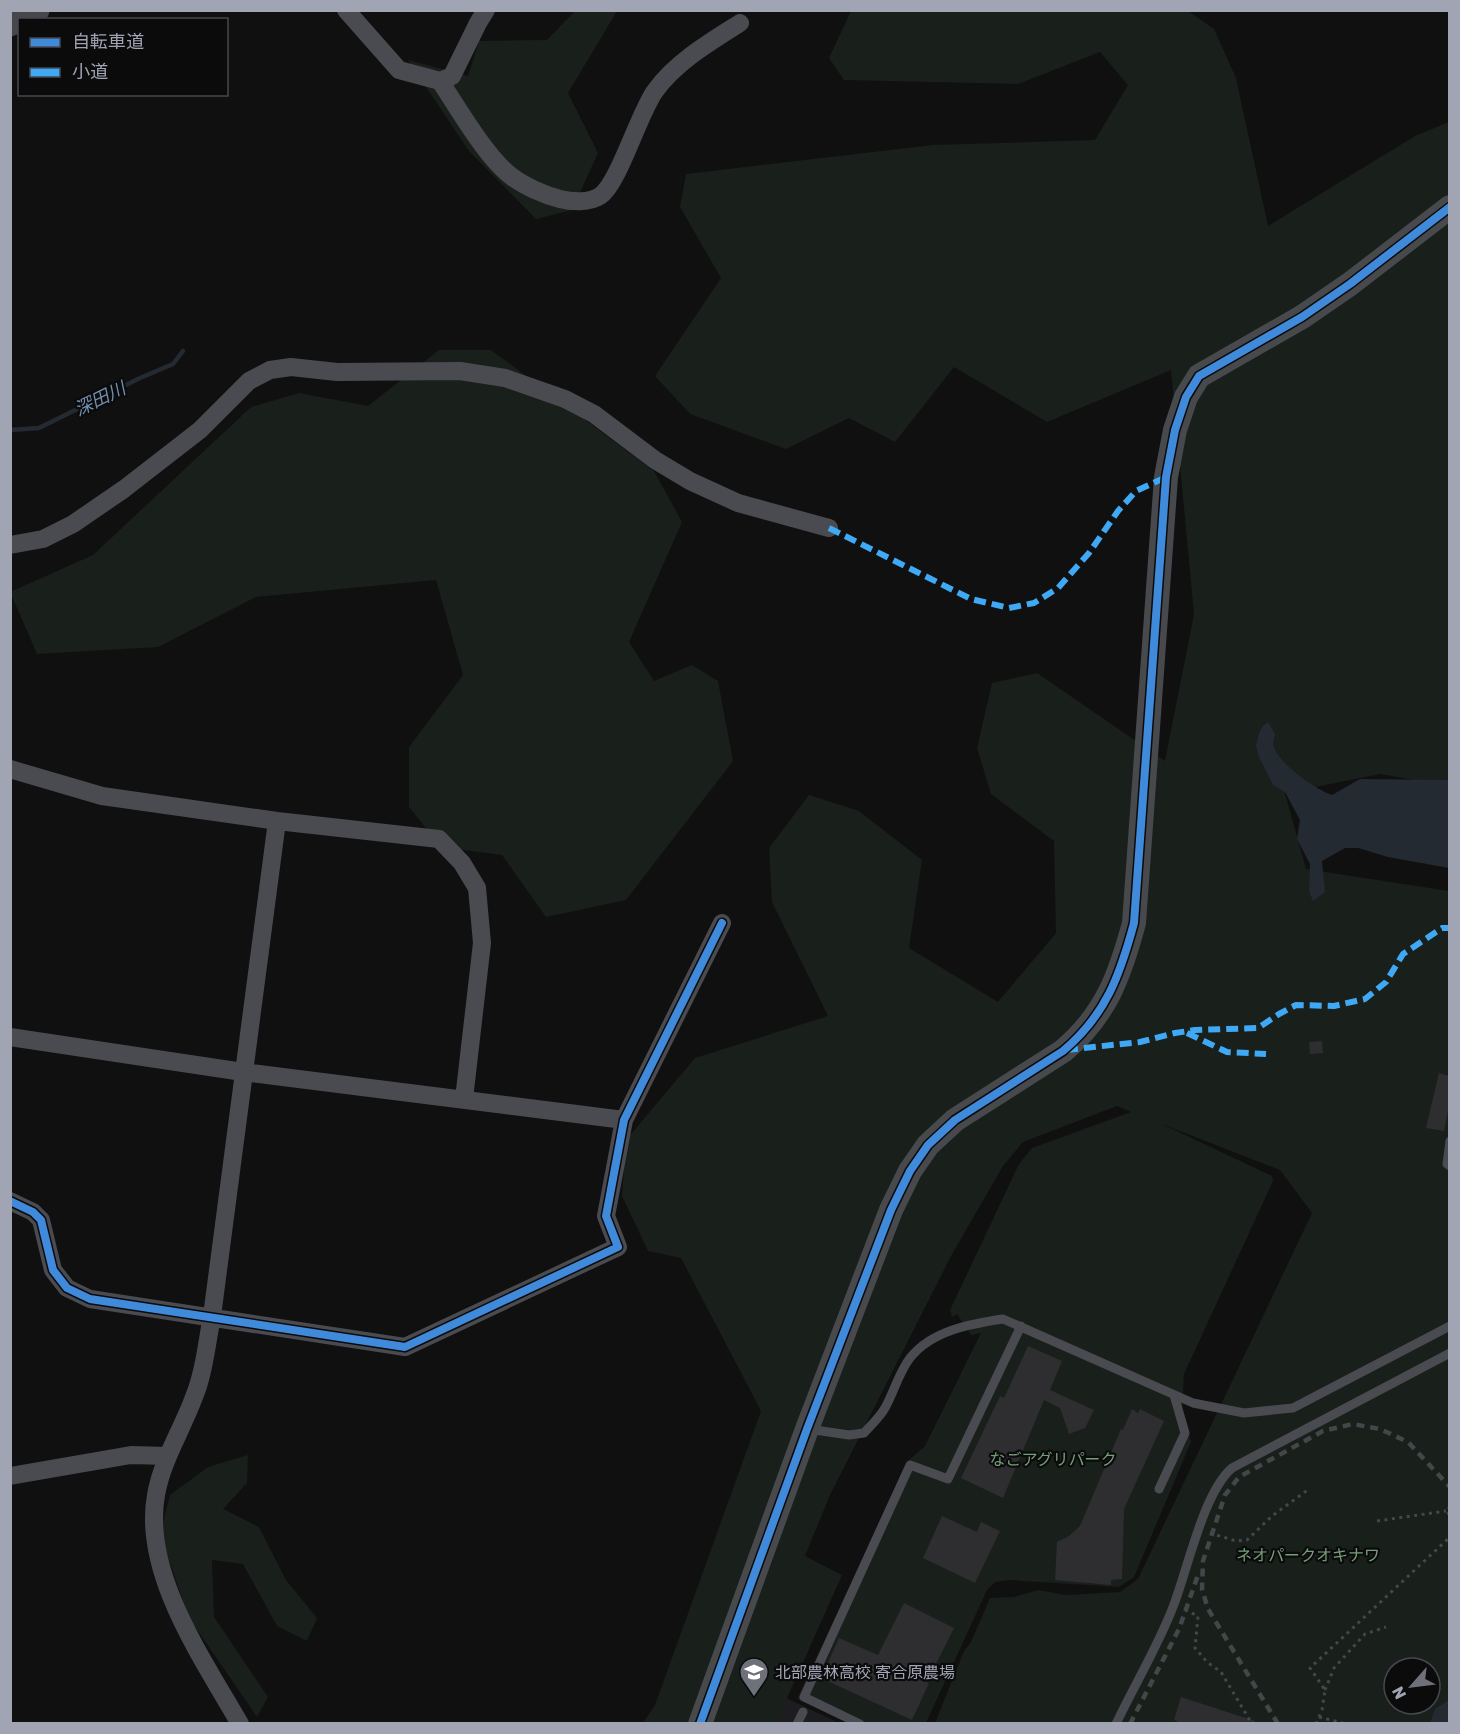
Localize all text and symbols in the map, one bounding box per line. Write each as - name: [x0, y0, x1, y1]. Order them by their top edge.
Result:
- legend: [18, 18, 228, 96]
- text: 自転車道: [72, 31, 144, 53]
- text: 小道: [72, 61, 108, 83]
- water label: 深田川: [71, 376, 131, 421]
- park label: なごアグリパーク: [989, 1450, 1117, 1469]
- park label: ネオパークオキナワ: [1236, 1546, 1380, 1565]
- school or university icon: 北部農林高校 寄合原農場: [738, 1656, 770, 1698]
- north arrow: [1382, 1656, 1442, 1716]
- place label: 北部農林高校 寄合原農場: [775, 1663, 955, 1682]
- text: N: [1388, 1683, 1410, 1702]

